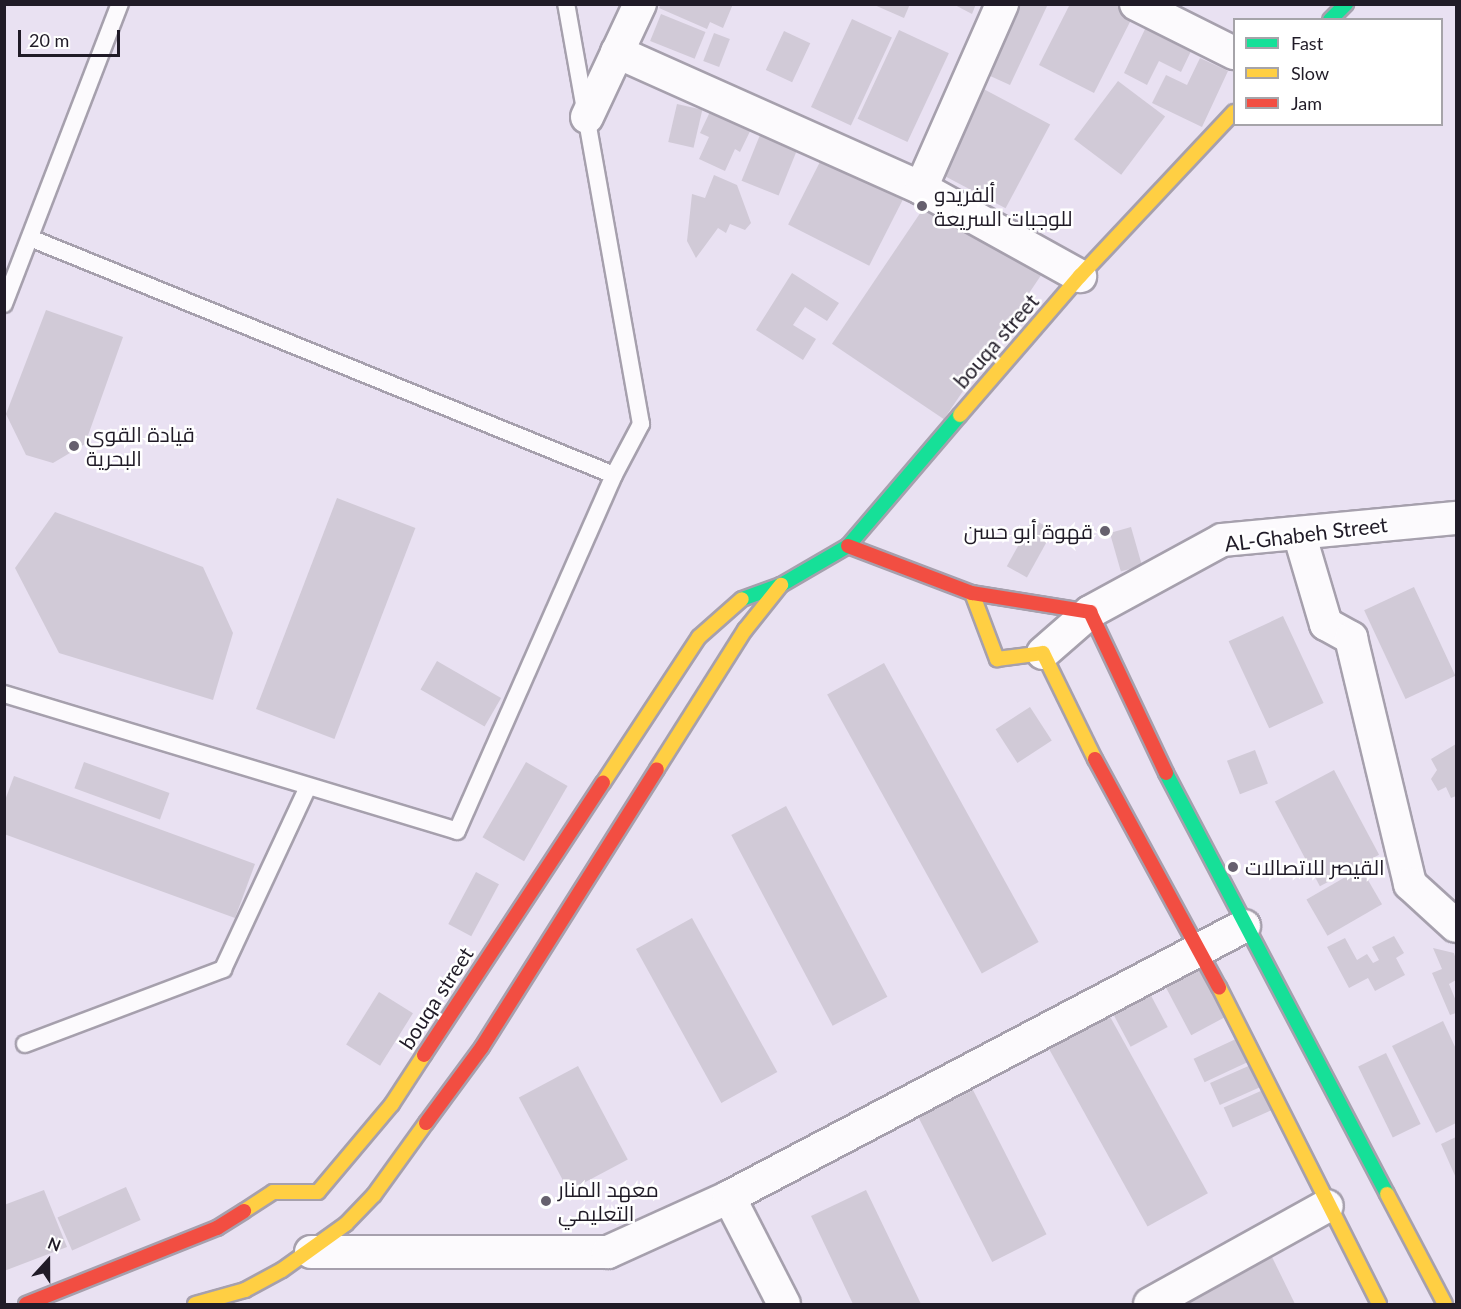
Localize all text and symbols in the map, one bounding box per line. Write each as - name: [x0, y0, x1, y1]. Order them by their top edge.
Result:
- scale bar: [21, 18, 123, 56]
- legend: [1233, 18, 1443, 126]
- text: 20 m: [29, 29, 69, 51]
- text: Fast: [1291, 32, 1323, 54]
- text: Slow: [1291, 62, 1329, 84]
- text: Jam: [1291, 92, 1322, 114]
- place label: ألفريدو للوجبات السريعة: [934, 181, 1073, 231]
- marker: ألفريدو للوجبات السريعة: [915, 199, 929, 213]
- street label: bouqa street: [948, 289, 1044, 393]
- place label: قيادة القوى البحرية: [86, 421, 195, 471]
- marker: قيادة القوى البحرية: [67, 439, 81, 453]
- street label: AL-Ghabeh Street: [1223, 512, 1389, 556]
- place label: قهوة أبو حسن: [964, 518, 1093, 544]
- marker: قهوة أبو حسن: [1098, 524, 1112, 538]
- place label: القيصر للاتصالات: [1245, 854, 1385, 880]
- marker: القيصر للاتصالات: [1226, 860, 1240, 874]
- street label: bouqa street: [394, 942, 478, 1054]
- place label: معهد المنار التعليمي: [558, 1176, 659, 1226]
- marker: معهد المنار التعليمي: [539, 1194, 553, 1208]
- north arrow: [18, 1231, 78, 1291]
- text: N: [45, 1233, 64, 1255]

